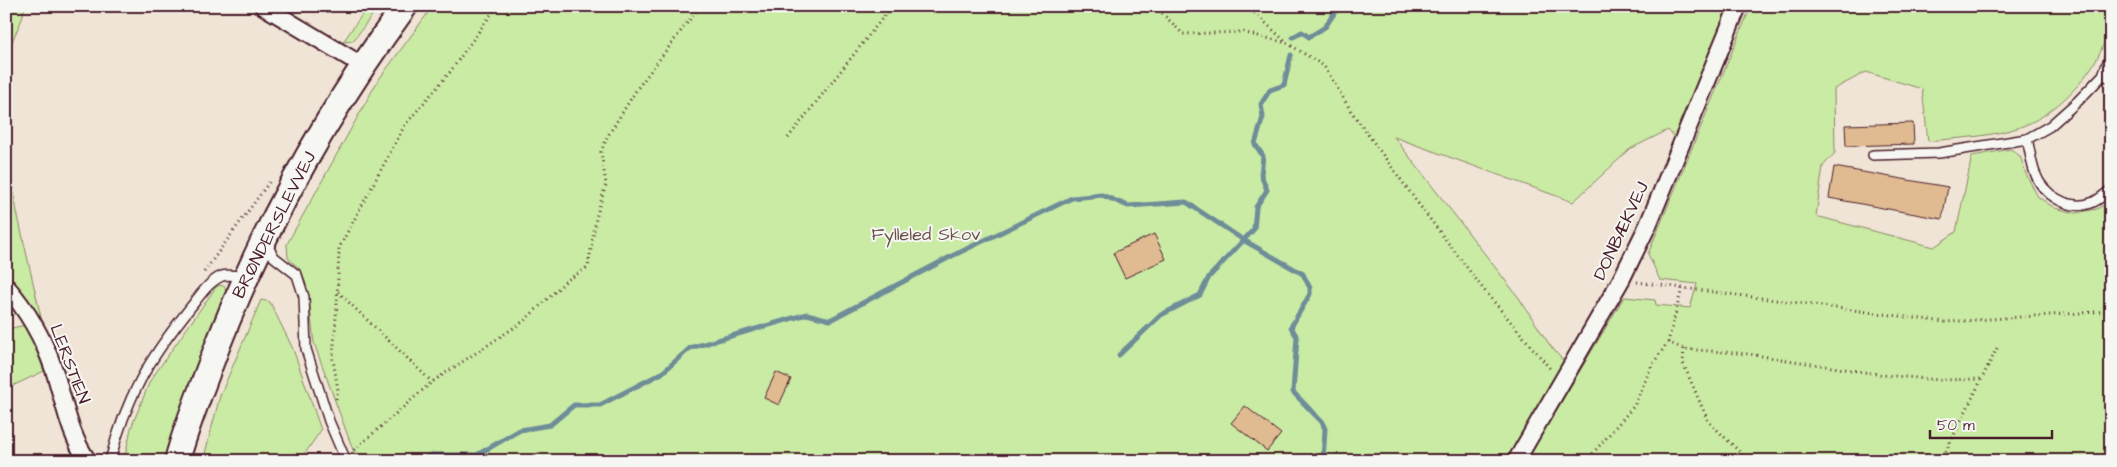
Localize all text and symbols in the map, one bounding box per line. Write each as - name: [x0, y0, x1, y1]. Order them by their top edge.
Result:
- street label: BRØNDERSLEVVEJ: [226, 147, 322, 303]
- street label: DONBÆKVEJ: [1587, 177, 1655, 284]
- park label: Fylleled Skov: [872, 222, 981, 248]
- street label: LERSTIEN: [43, 321, 97, 407]
- scale bar: [1930, 407, 2052, 439]
- text: 50 m: [1937, 415, 1975, 436]

